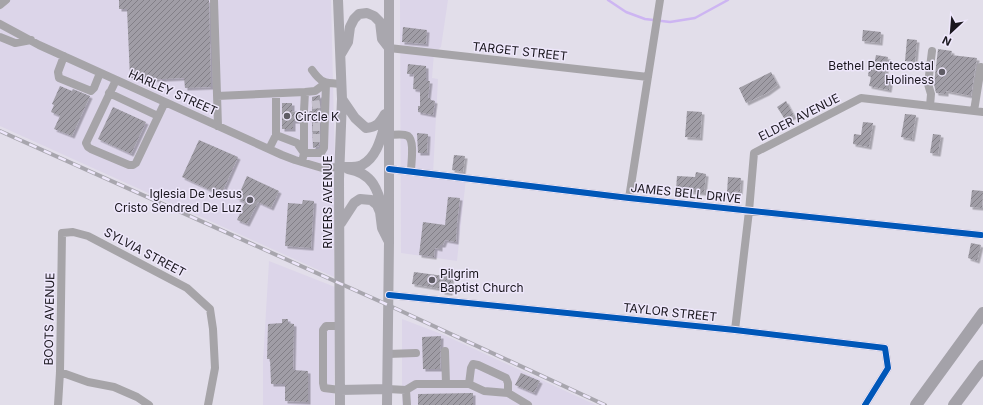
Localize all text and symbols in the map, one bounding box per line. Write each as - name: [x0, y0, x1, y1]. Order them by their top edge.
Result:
- north arrow: [931, 12, 971, 52]
- text: N: [940, 33, 953, 49]
- street label: TARGET STREET: [472, 39, 568, 63]
- place label: Bethel Pentecostal Holiness: [828, 58, 934, 87]
- street label: HARLEY STREET: [126, 66, 220, 118]
- marker: Bethel Pentecostal Holiness: [937, 67, 947, 77]
- street label: ELDER AVENUE: [756, 90, 842, 144]
- place label: Circle K: [295, 109, 339, 124]
- marker: Circle K: [282, 111, 292, 121]
- street label: RIVERS AVENUE: [320, 155, 335, 249]
- street label: JAMES BELL DRIVE: [630, 180, 742, 206]
- place label: Iglesia De Jesus Cristo Sendred De Luz: [114, 186, 242, 215]
- marker: Iglesia De Jesus Cristo Sendred De Luz: [245, 195, 255, 205]
- street label: SYLVIA STREET: [102, 224, 189, 280]
- place label: Pilgrim Baptist Church: [440, 266, 524, 295]
- street label: BOOTS AVENUE: [41, 272, 57, 366]
- marker: Pilgrim Baptist Church: [427, 275, 437, 285]
- street label: TAYLOR STREET: [622, 300, 718, 324]

